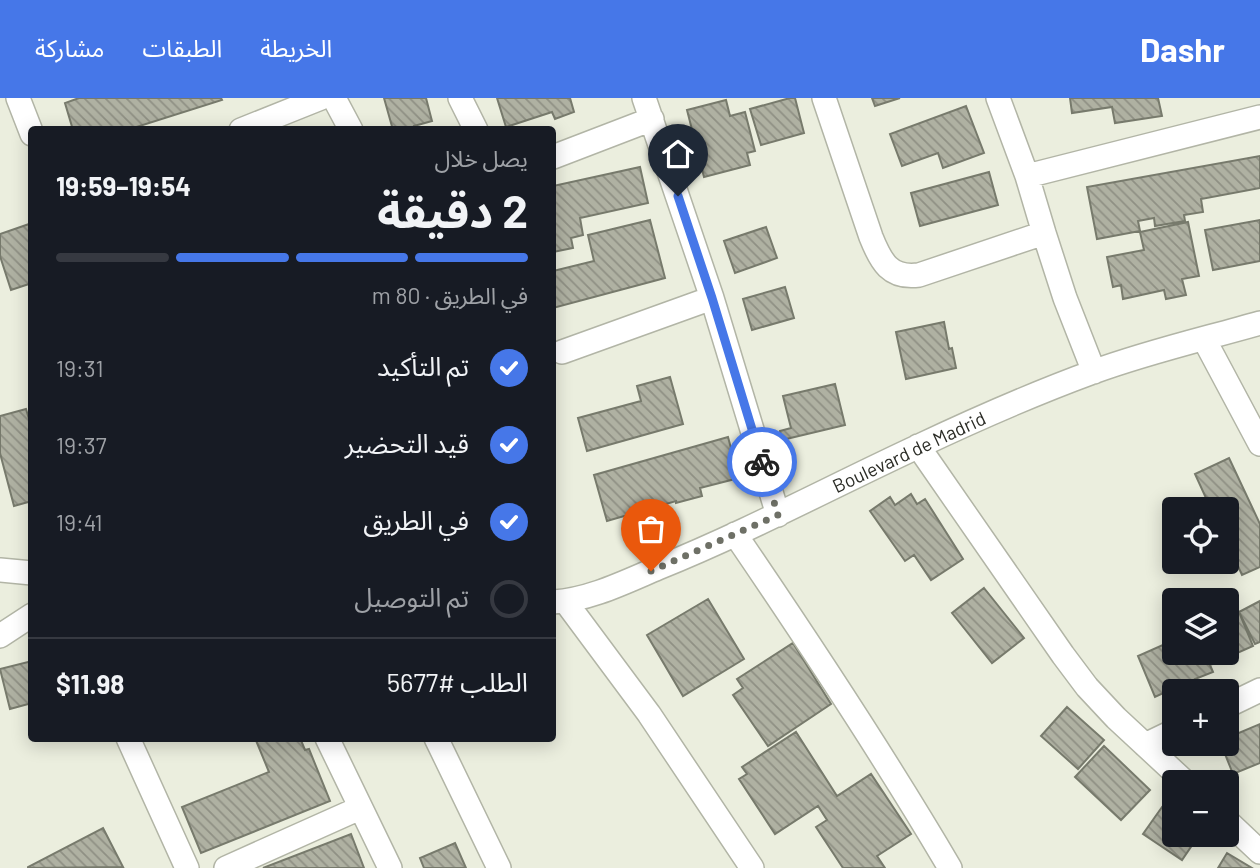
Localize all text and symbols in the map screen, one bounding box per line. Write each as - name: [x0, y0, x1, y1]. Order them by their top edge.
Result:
- text: Dashr: [1140, 29, 1225, 69]
- text: مشاركة: [35, 33, 104, 62]
- text: الطبقات: [142, 33, 222, 62]
- text: الخريطة: [260, 33, 332, 62]
- pin: [648, 124, 708, 196]
- icon: home: [659, 135, 697, 173]
- text: يصل خلال: [435, 144, 528, 172]
- text: 19:54–19:59: [56, 170, 191, 201]
- text: 2 دقيقة: [377, 182, 528, 237]
- text: في الطريق · 80 m: [372, 281, 528, 309]
- icon: check: [490, 349, 528, 387]
- text: تم التأكيد: [377, 350, 469, 381]
- text: 19:31: [56, 354, 104, 382]
- street label: Boulevard de Madrid: [829, 406, 989, 497]
- icon: check: [490, 426, 528, 464]
- text: قيد التحضير: [345, 427, 469, 458]
- courier: [727, 427, 797, 497]
- text: 19:37: [56, 431, 107, 459]
- icon: bike: [743, 443, 781, 481]
- map controls: [1162, 497, 1239, 847]
- button: locate: [1162, 497, 1239, 574]
- pin: [621, 499, 681, 571]
- icon: check: [490, 503, 528, 541]
- text: في الطريق: [363, 504, 469, 535]
- text: 19:41: [56, 508, 102, 536]
- icon: bag: [632, 510, 670, 548]
- text: تم التوصيل: [354, 581, 469, 612]
- button: layers: [1162, 588, 1239, 665]
- text: الطلب #5677: [387, 666, 528, 697]
- text: $11.98: [56, 668, 124, 699]
- button: +: [1162, 679, 1239, 756]
- button: −: [1162, 770, 1239, 847]

